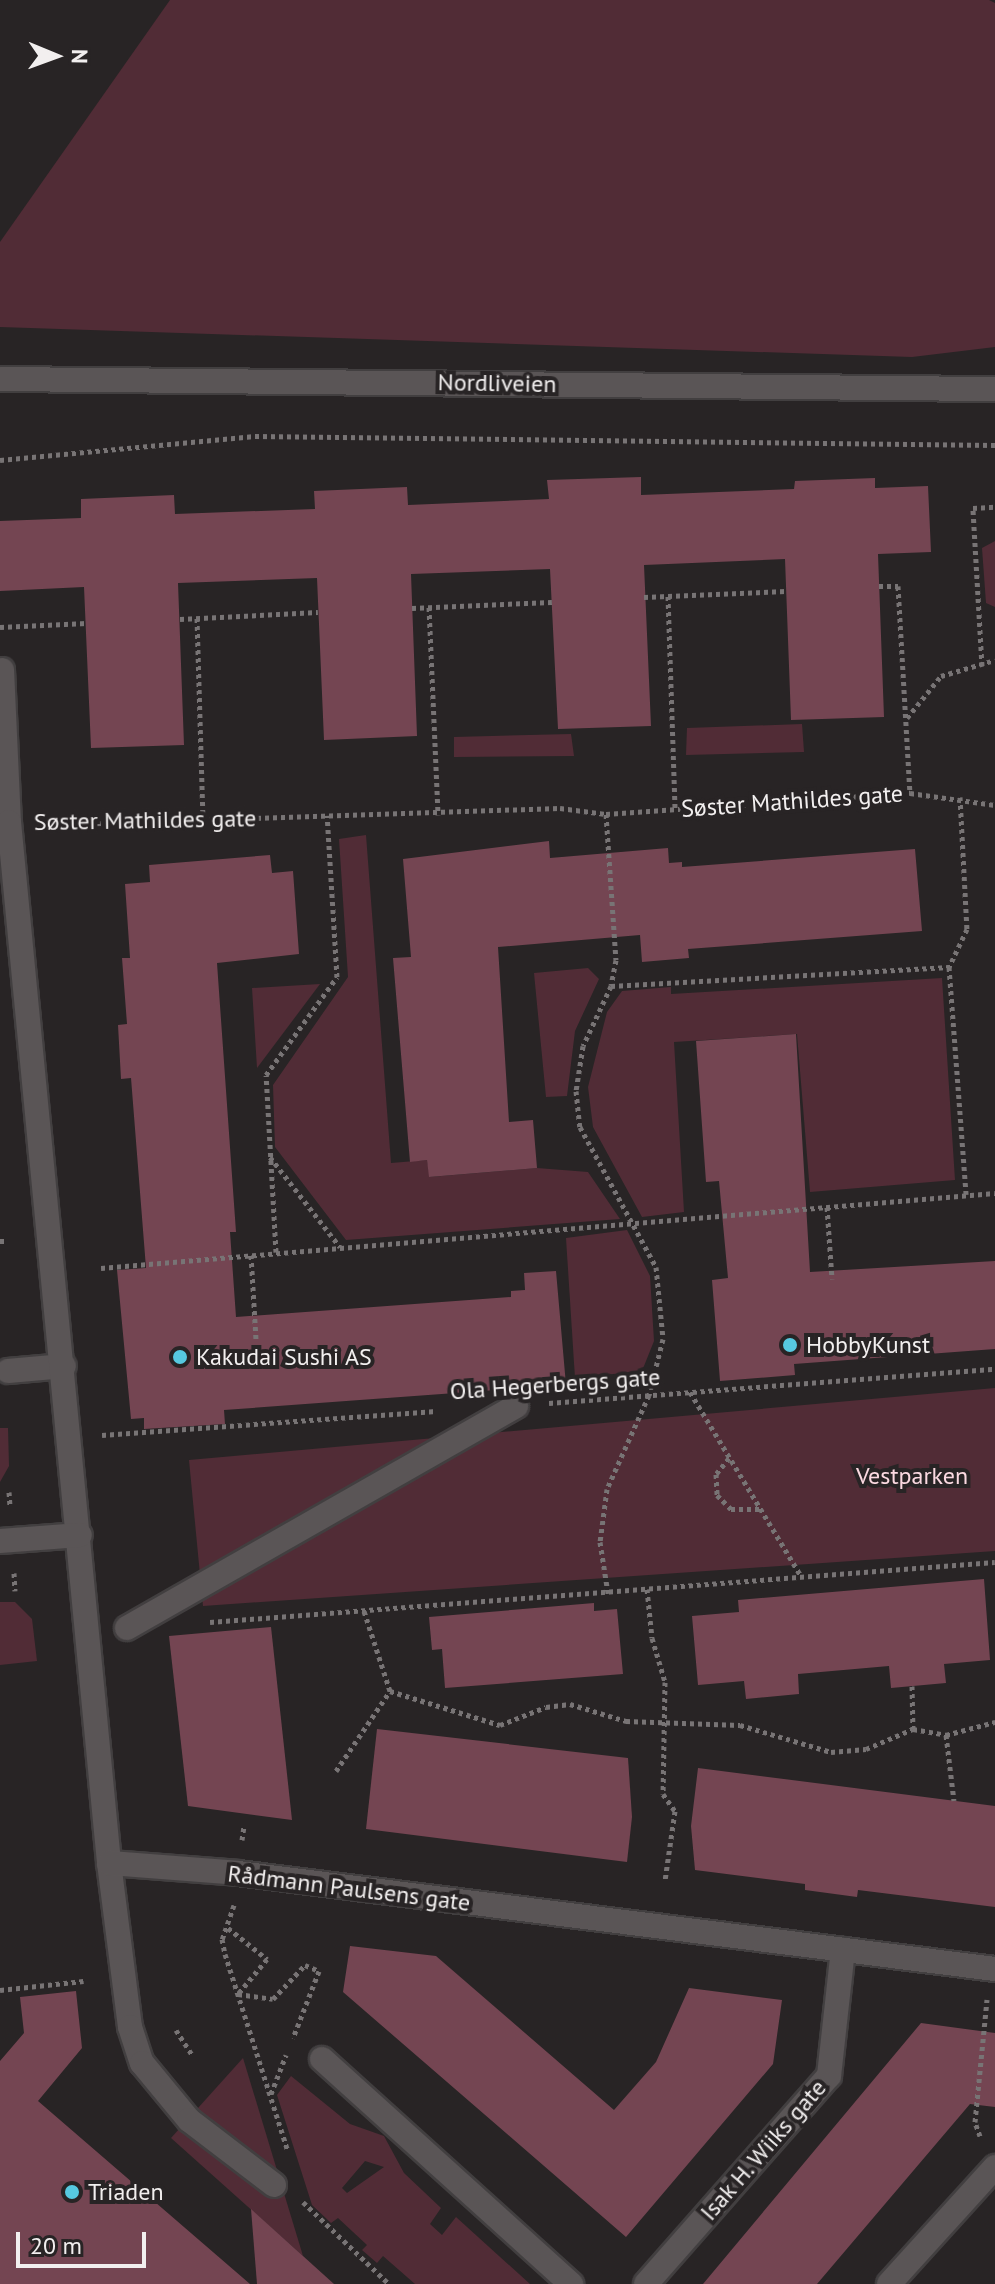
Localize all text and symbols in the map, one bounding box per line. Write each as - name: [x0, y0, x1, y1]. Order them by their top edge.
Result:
- north arrow: [16, 16, 96, 96]
- text: N: [66, 49, 94, 64]
- street label: Nordliveien: [437, 368, 557, 398]
- street label: Søster Mathildes gate: [680, 779, 904, 823]
- street label: Søster Mathildes gate: [34, 804, 256, 836]
- place label: HobbyKunst: [806, 1331, 930, 1359]
- marker: HobbyKunst: [781, 1336, 799, 1354]
- place label: Kakudai Sushi AS: [196, 1343, 372, 1371]
- marker: Kakudai Sushi AS: [171, 1348, 189, 1366]
- street label: Ola Hegerbergs gate: [449, 1362, 661, 1406]
- park label: Vestparken: [856, 1462, 968, 1490]
- street label: Rådmann Paulsens gate: [226, 1859, 472, 1917]
- street label: Isak H. Wiiks gate: [693, 2073, 833, 2227]
- place label: Triaden: [88, 2178, 164, 2206]
- marker: Triaden: [63, 2183, 81, 2201]
- scale bar: [20, 2216, 150, 2266]
- text: 20 m: [30, 2230, 82, 2261]

